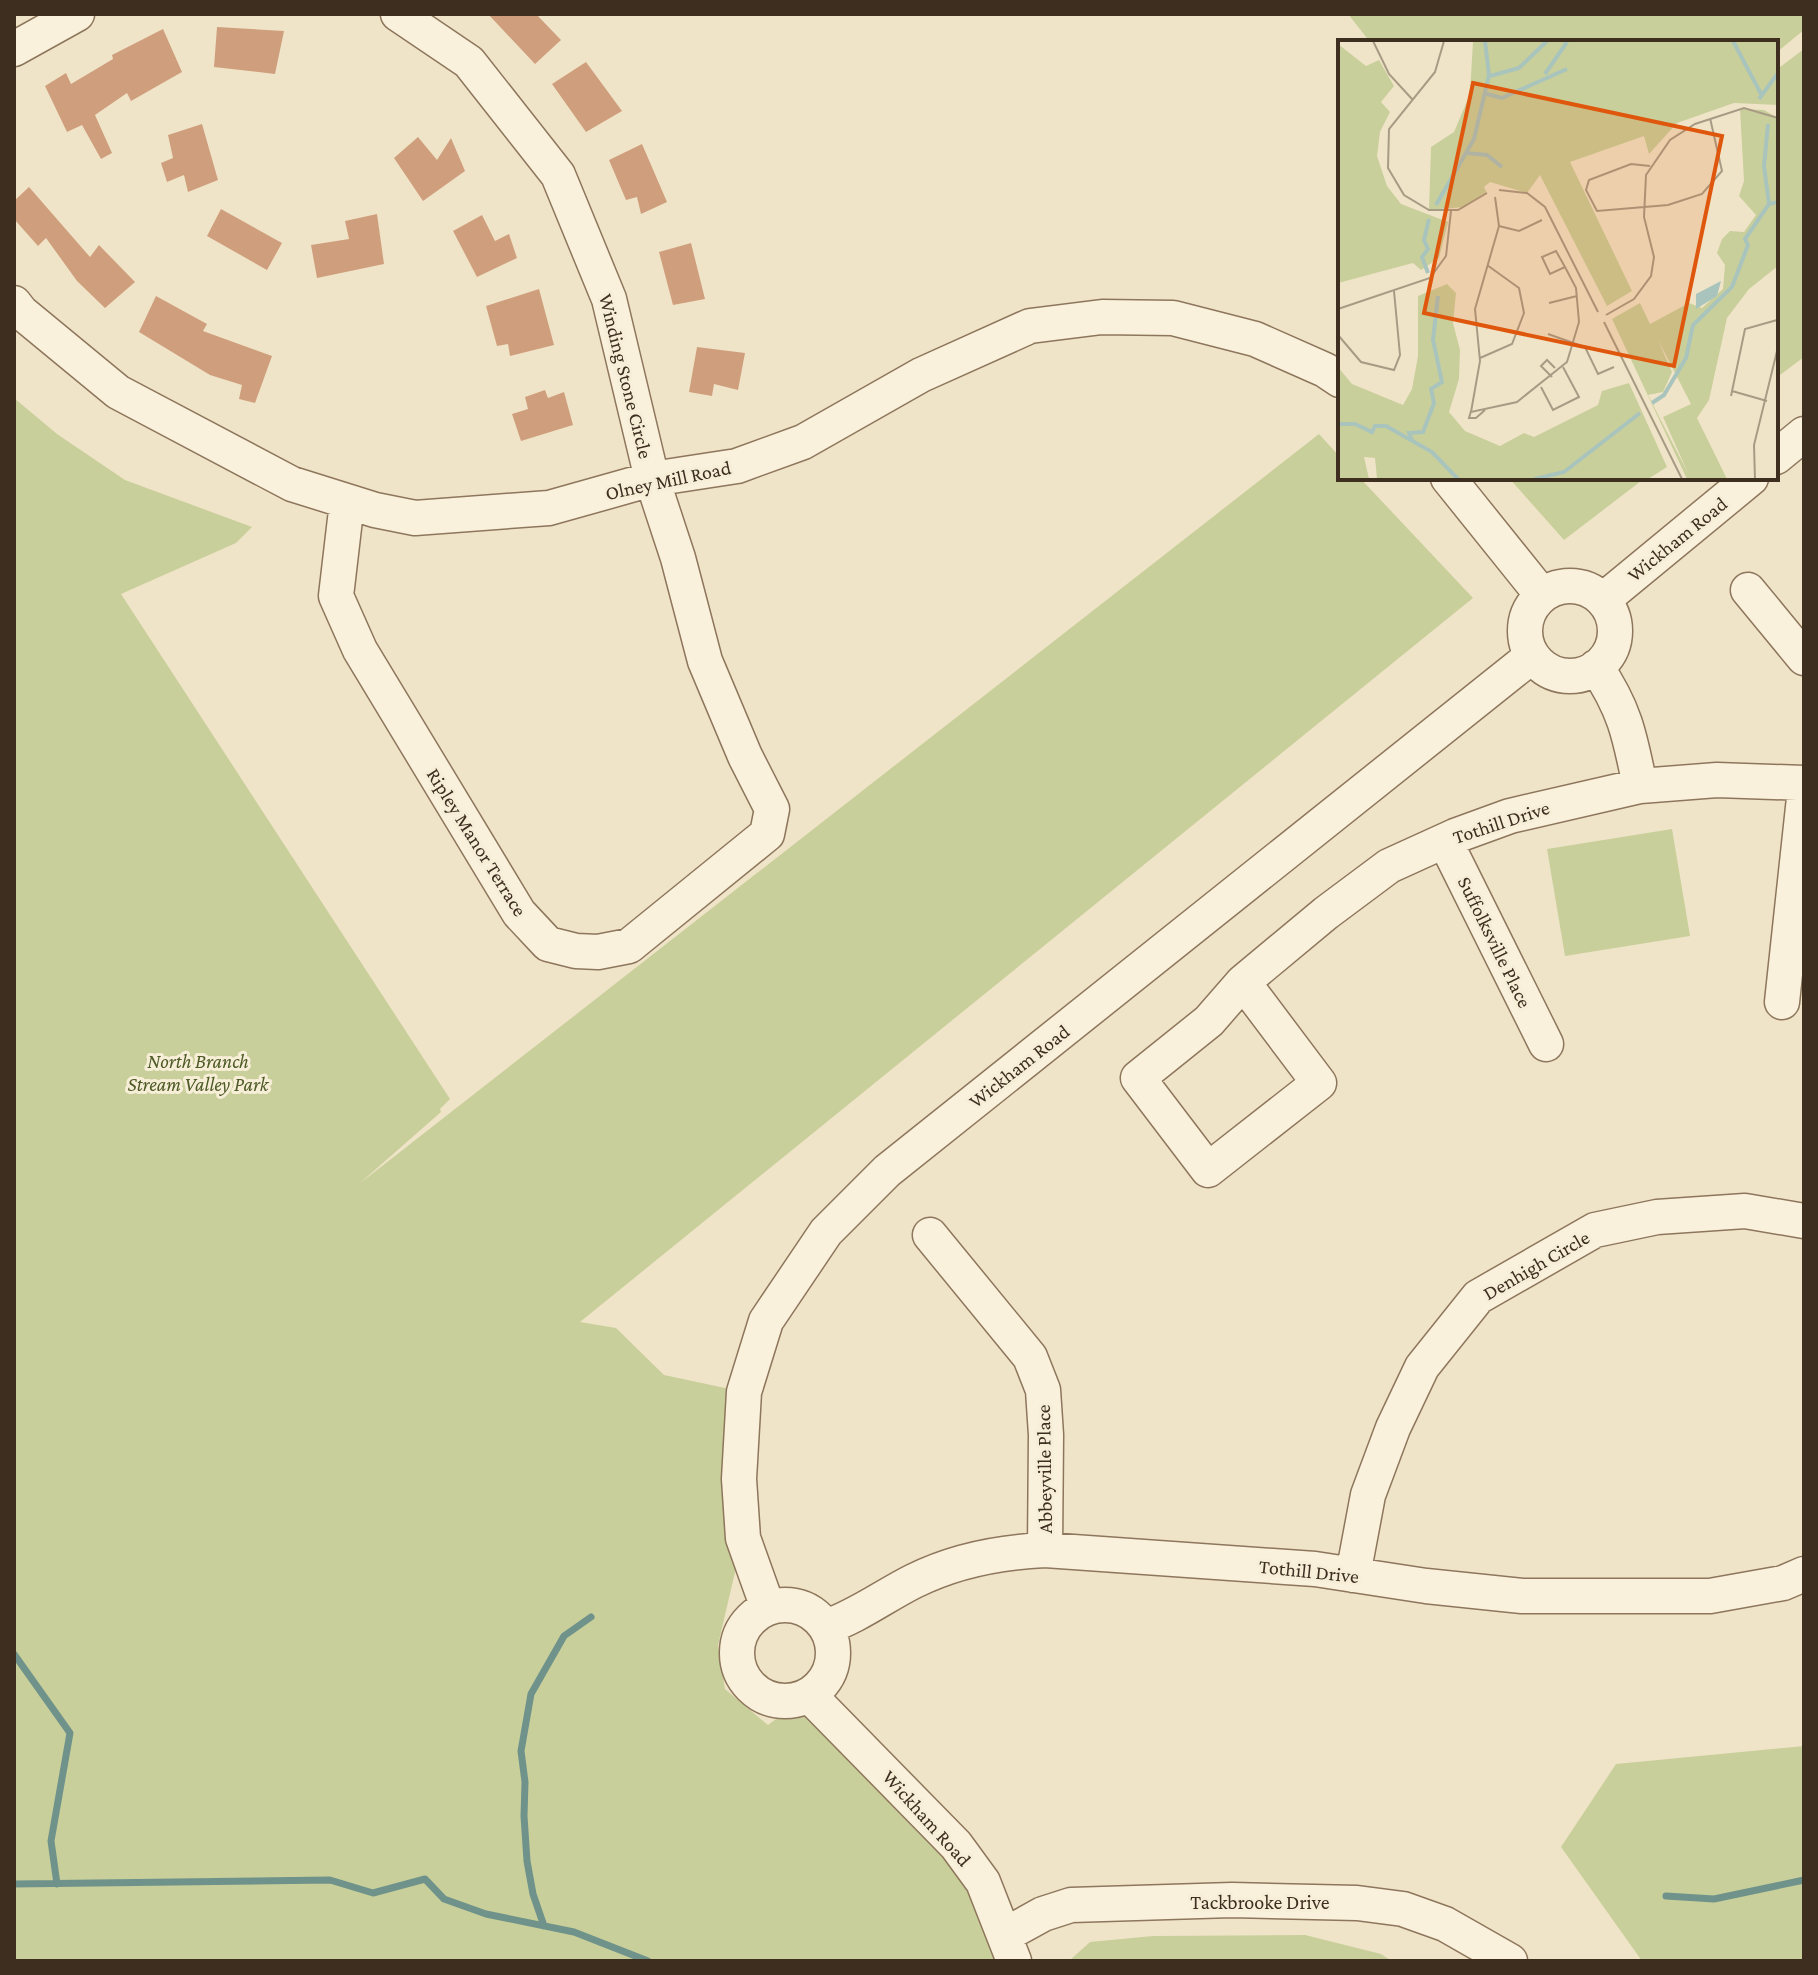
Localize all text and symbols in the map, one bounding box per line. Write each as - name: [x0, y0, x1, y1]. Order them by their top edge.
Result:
- inset map: [1338, 40, 1778, 480]
- street label: Winding Stone Circle: [594, 291, 657, 461]
- street label: Olney Mill Road: [603, 456, 733, 505]
- street label: Wickham Road: [1623, 492, 1731, 586]
- street label: Ripley Manor Terrace: [422, 764, 532, 921]
- street label: Tothill Drive: [1450, 796, 1552, 848]
- street label: Suffolksville Place: [1454, 873, 1536, 1011]
- street label: Wickham Road: [964, 1020, 1074, 1112]
- park label: North Branch Stream Valley Park: [127, 1050, 270, 1096]
- street label: Denhigh Circle: [1479, 1226, 1594, 1305]
- street label: Abbeyville Place: [1032, 1404, 1057, 1534]
- street label: Tothill Drive: [1258, 1555, 1360, 1587]
- street label: Wickham Road: [878, 1766, 976, 1871]
- street label: Tackbrooke Drive: [1190, 1891, 1330, 1913]

